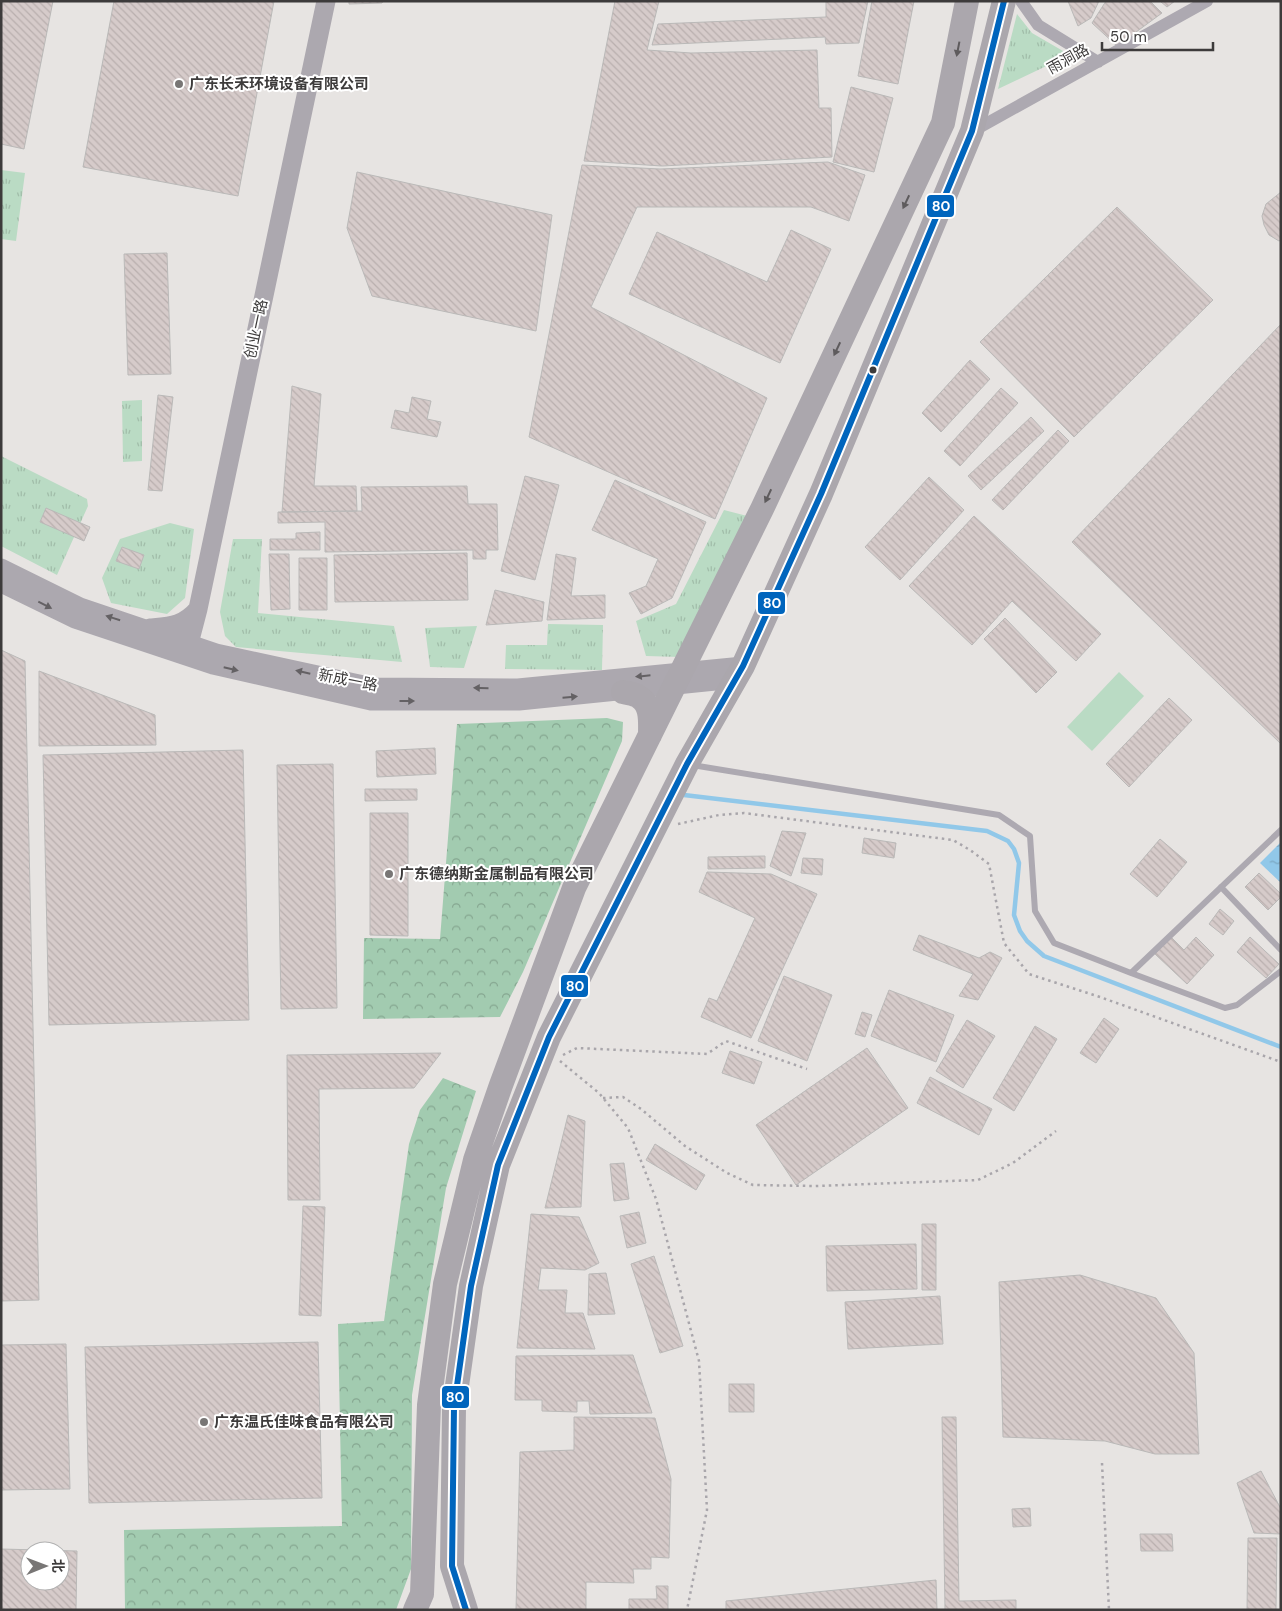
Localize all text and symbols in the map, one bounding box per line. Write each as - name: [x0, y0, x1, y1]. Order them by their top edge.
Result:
- scale bar: [1102, 20, 1213, 52]
- text: 50 m: [1110, 27, 1147, 47]
- street label: 雨洞路: [1043, 39, 1093, 79]
- one-way arrow: [953, 42, 961, 58]
- place label: 广东长禾环境设备有限公司: [189, 74, 369, 94]
- marker: 广东长禾环境设备有限公司: [173, 78, 185, 90]
- line badge: 80: [926, 194, 955, 218]
- one-way arrow: [902, 195, 910, 209]
- text: 80: [932, 197, 951, 215]
- street label: 创业一路: [240, 298, 272, 360]
- one-way arrow: [833, 342, 841, 356]
- unlabelled marker: [868, 365, 878, 375]
- one-way arrow: [763, 489, 771, 503]
- line badge: 80: [757, 591, 786, 615]
- text: 80: [763, 594, 782, 612]
- one-way arrow: [38, 601, 52, 609]
- one-way arrow: [105, 614, 120, 621]
- street label: 新成一路: [317, 664, 379, 696]
- one-way arrow: [223, 665, 238, 673]
- one-way arrow: [294, 667, 310, 675]
- one-way arrow: [634, 672, 650, 680]
- one-way arrow: [473, 684, 489, 692]
- one-way arrow: [562, 692, 578, 700]
- one-way arrow: [400, 697, 416, 705]
- place label: 广东德纳斯金属制品有限公司: [399, 864, 594, 884]
- marker: 广东德纳斯金属制品有限公司: [383, 868, 395, 880]
- line badge: 80: [560, 974, 589, 998]
- text: 80: [566, 977, 585, 995]
- line badge: 80: [441, 1385, 470, 1409]
- text: 80: [446, 1388, 465, 1406]
- place label: 广东温氏佳味食品有限公司: [214, 1412, 394, 1432]
- marker: 广东温氏佳味食品有限公司: [198, 1416, 210, 1428]
- north arrow: [20, 1541, 70, 1591]
- text: 北: [49, 1559, 67, 1573]

